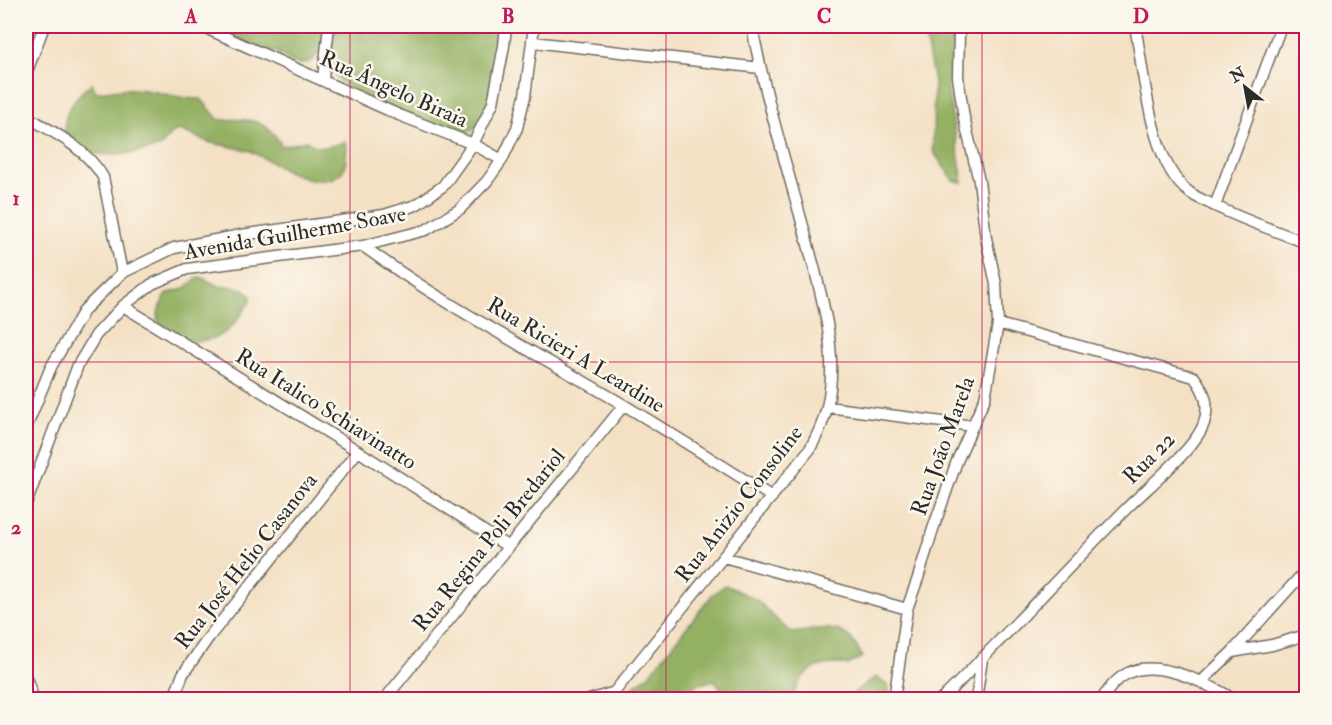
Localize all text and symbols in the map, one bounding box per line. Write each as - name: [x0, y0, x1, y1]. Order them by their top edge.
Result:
- text: A: [184, 4, 198, 29]
- text: B: [501, 4, 515, 29]
- text: C: [817, 4, 831, 29]
- text: D: [1133, 4, 1149, 29]
- street label: Rua Ângelo Biraia: [316, 44, 473, 135]
- north arrow: [1215, 57, 1275, 117]
- text: N: [1226, 62, 1250, 88]
- text: 1: [12, 186, 20, 211]
- street label: Avenida Guilherme Soave: [181, 200, 408, 266]
- street label: Rua Ricieri A Leardine: [482, 291, 670, 419]
- street label: Rua Italico Schiavinatto: [230, 342, 422, 476]
- street label: Rua João Marela: [905, 372, 981, 519]
- street label: Rua Anizio Consoline: [669, 420, 809, 588]
- street label: Rua 22: [1117, 426, 1181, 490]
- street label: Rua Regina Poli Bredariol: [407, 443, 572, 637]
- street label: Rua José Helio Casanova: [168, 466, 324, 655]
- text: 2: [11, 515, 21, 540]

